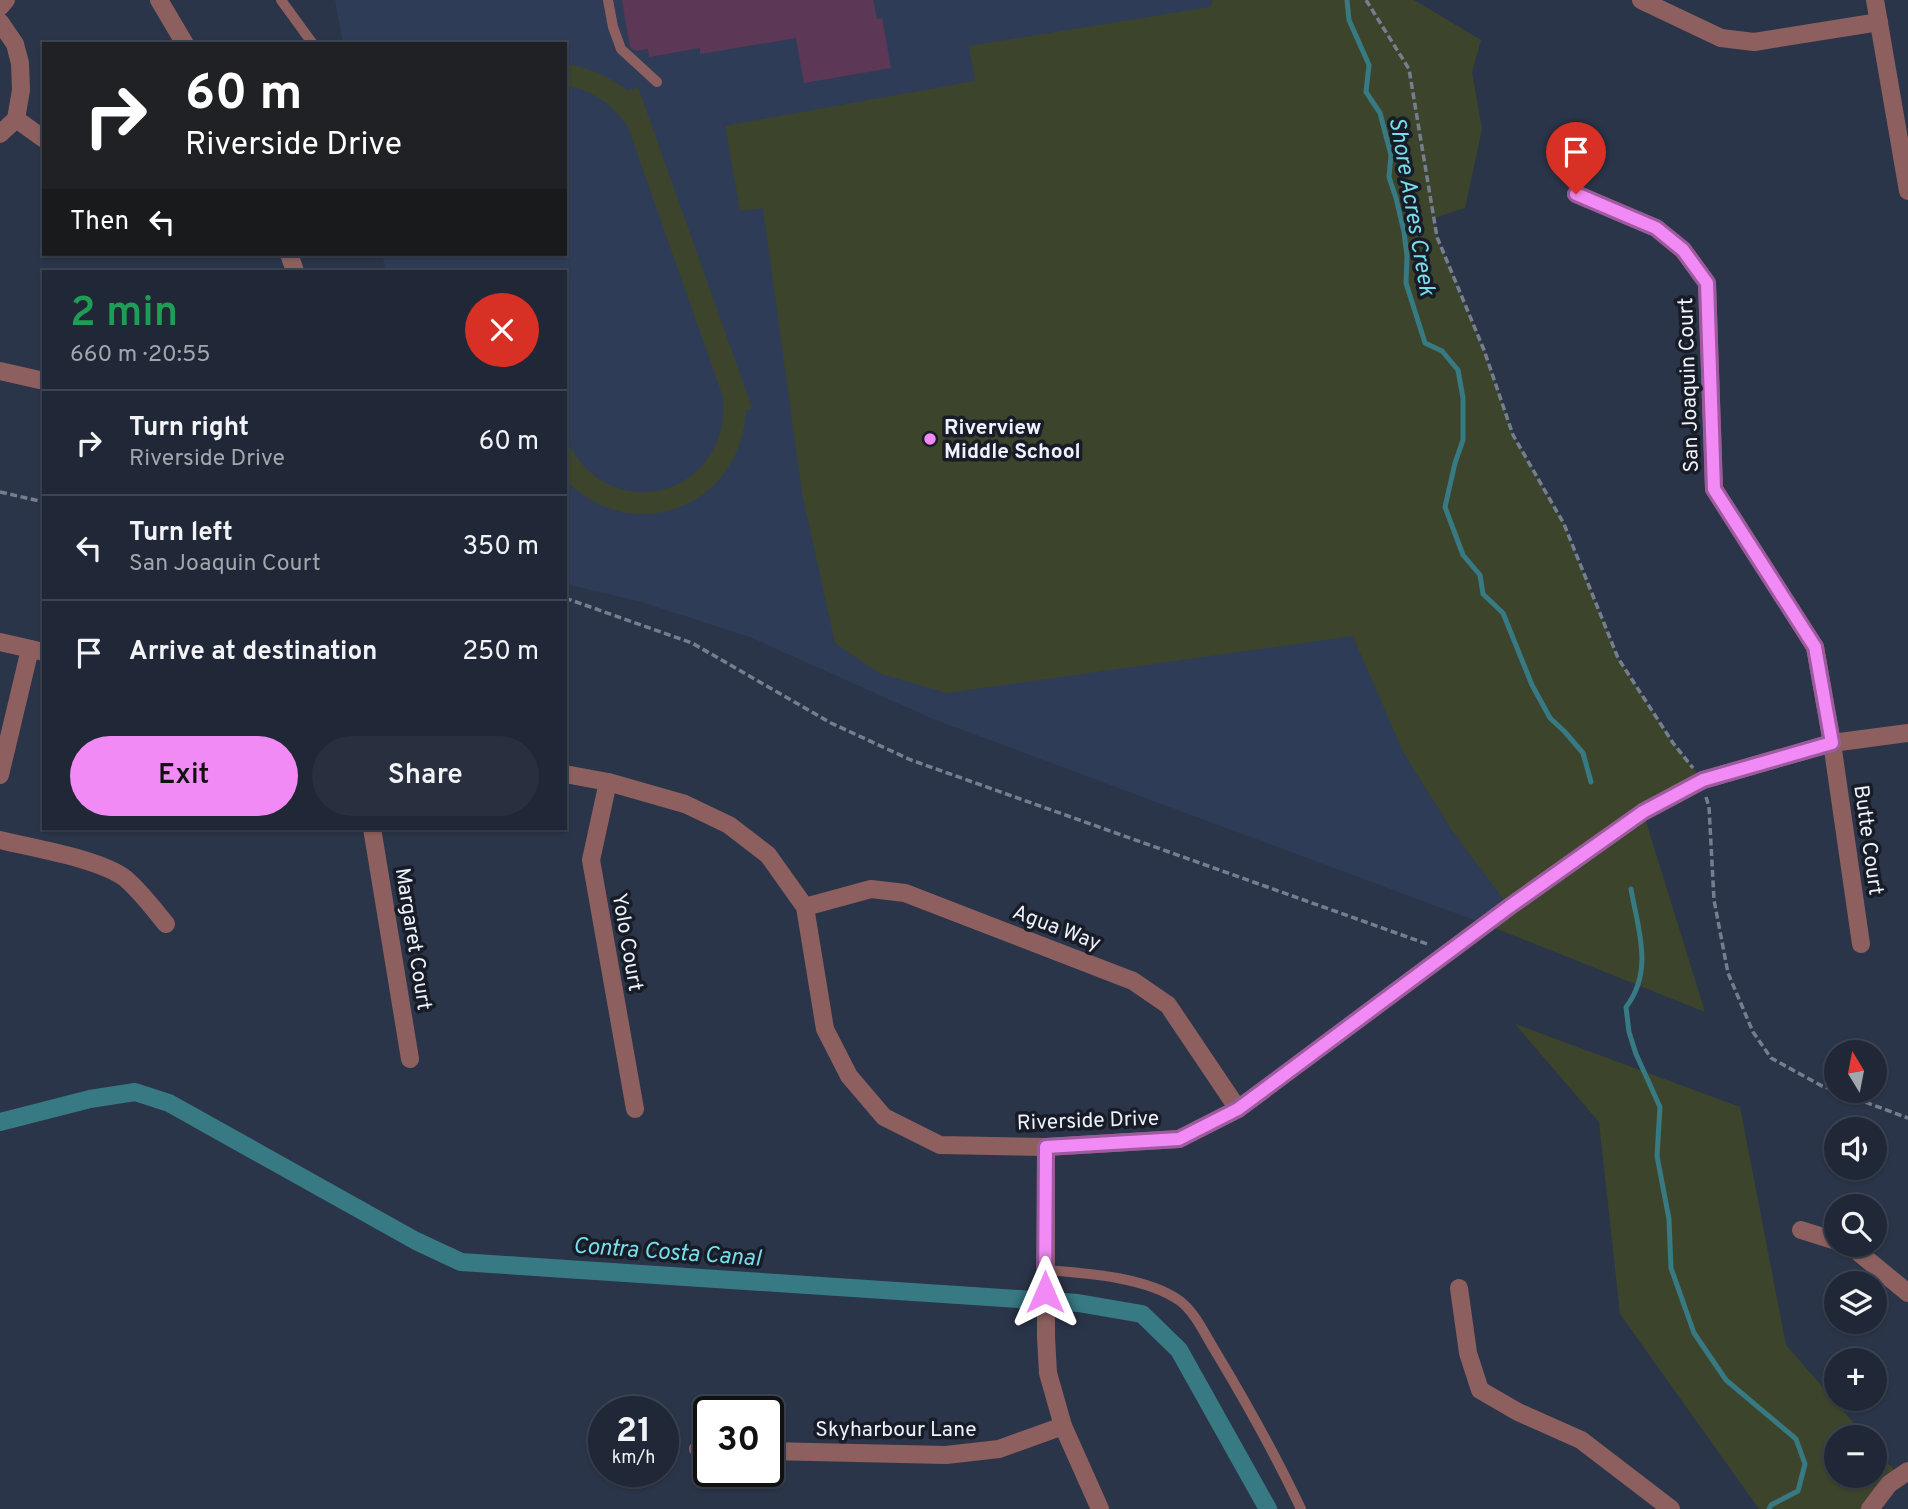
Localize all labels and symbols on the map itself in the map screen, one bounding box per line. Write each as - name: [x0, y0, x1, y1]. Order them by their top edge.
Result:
- water label: Shore Acres Creek: [1381, 115, 1441, 299]
- pin: [1546, 122, 1606, 194]
- street label: San Joaquin Court: [1673, 297, 1706, 473]
- place label: Riverview Middle School: [944, 415, 1081, 466]
- marker: Riverview Middle School: [922, 431, 938, 447]
- street label: Butte Court: [1846, 783, 1889, 897]
- street label: Margaret Court: [388, 866, 437, 1012]
- street label: Yolo Court: [605, 891, 648, 993]
- street label: Agua Way: [1008, 899, 1105, 958]
- north arrow: [1824, 1040, 1886, 1102]
- street label: Riverside Drive: [1016, 1106, 1160, 1137]
- water label: Contra Costa Canal: [572, 1232, 763, 1275]
- position arrow: [1008, 1255, 1082, 1329]
- speed limit sign: 30: [693, 1396, 784, 1487]
- street label: Skyharbour Lane: [815, 1417, 977, 1444]

